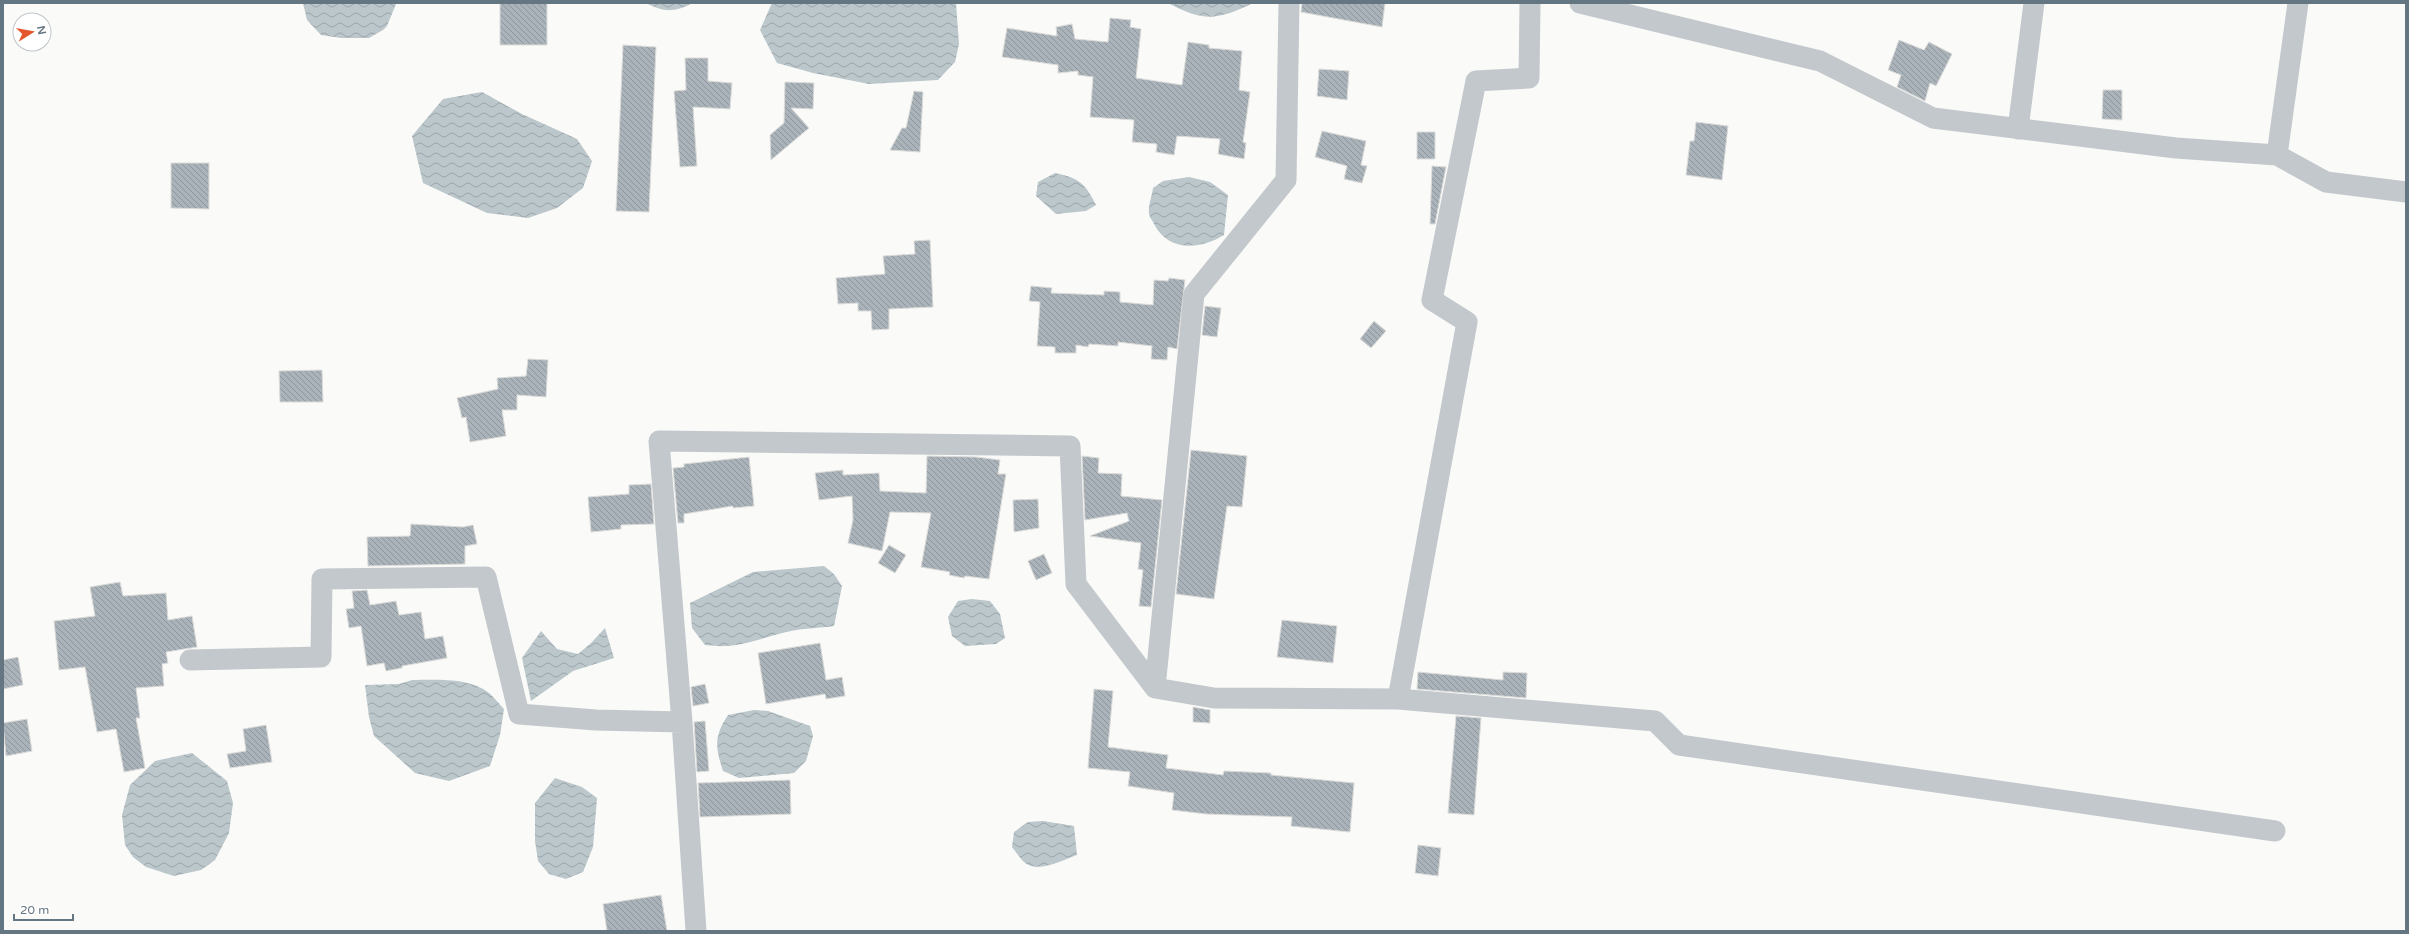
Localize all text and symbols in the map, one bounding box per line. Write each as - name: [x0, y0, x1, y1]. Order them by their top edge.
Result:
- north arrow: [12, 12, 52, 52]
- text: N: [34, 25, 49, 36]
- scale bar: [14, 896, 73, 922]
- text: 20 m: [20, 903, 49, 917]

